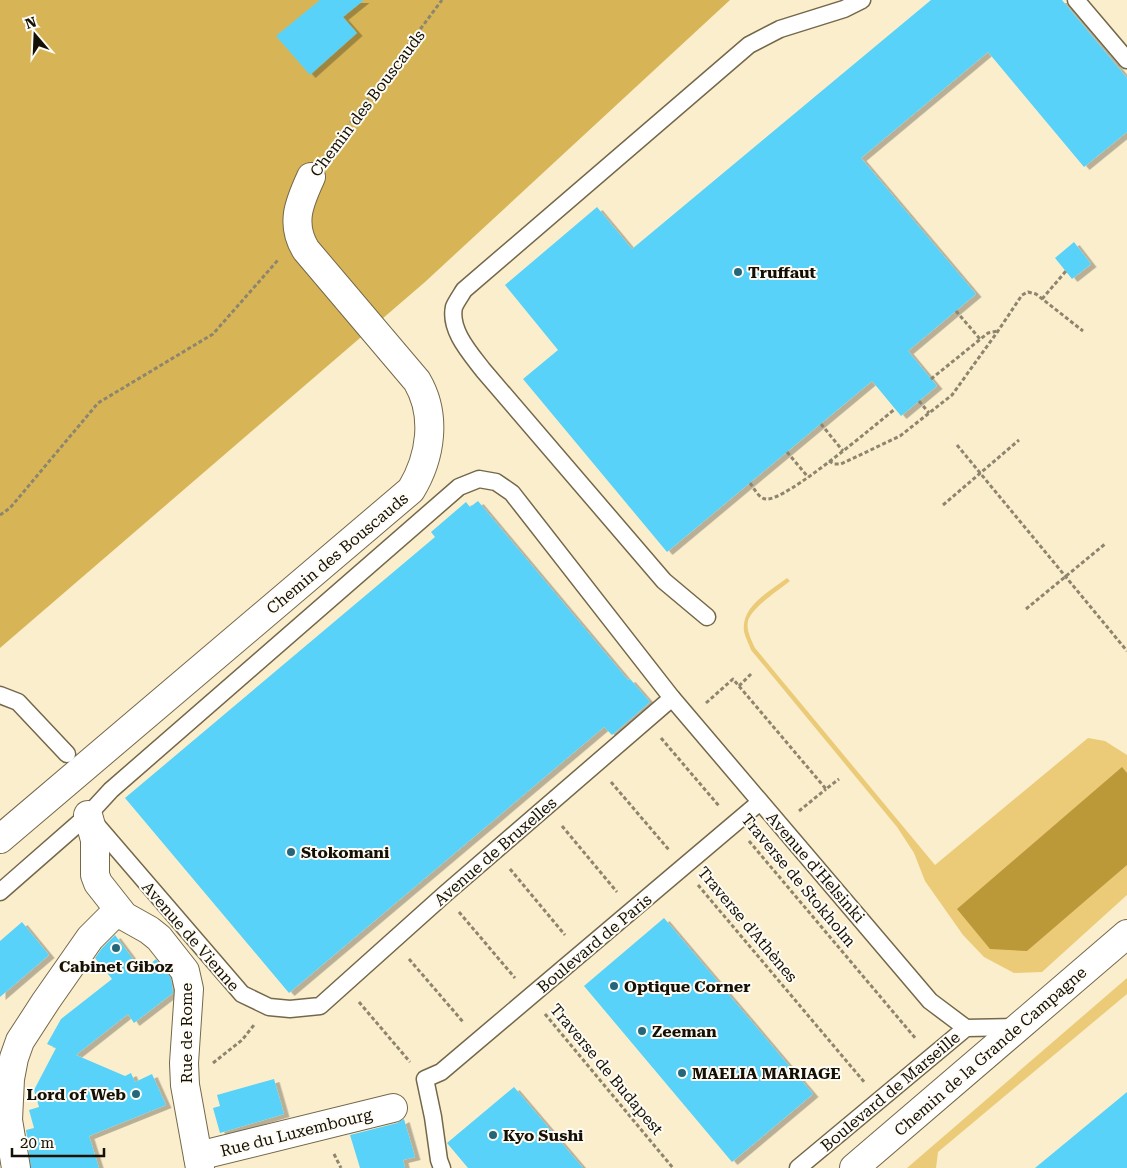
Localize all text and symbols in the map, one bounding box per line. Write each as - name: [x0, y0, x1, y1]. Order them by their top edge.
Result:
- north arrow: [10, 10, 60, 60]
- text: N: [23, 13, 39, 32]
- street label: Chemin des Bouscauds: [306, 26, 429, 180]
- place label: Truffaut: [748, 263, 816, 282]
- marker: Truffaut: [732, 266, 744, 278]
- street label: Chemin des Bouscauds: [263, 488, 412, 618]
- street label: Avenue de Bruxelles: [430, 793, 561, 910]
- street label: Avenue d'Helsinki: [763, 808, 869, 926]
- street label: Traverse de Stokholm: [737, 810, 860, 951]
- place label: Stokomani: [301, 843, 390, 862]
- marker: Stokomani: [285, 846, 297, 858]
- street label: Traverse d'Athènes: [694, 863, 802, 986]
- street label: Avenue de Vienne: [138, 878, 244, 995]
- street label: Boulevard de Paris: [533, 890, 656, 997]
- marker: Cabinet Giboz: [110, 942, 122, 954]
- place label: Cabinet Giboz: [59, 957, 173, 976]
- street label: Chemin de la Grande Campagne: [890, 963, 1090, 1140]
- place label: Optique Corner: [624, 977, 751, 996]
- marker: Optique Corner: [608, 980, 620, 992]
- street label: Rue de Rome: [177, 982, 196, 1083]
- street label: Traverse de Budapest: [546, 1000, 667, 1139]
- place label: Zeeman: [652, 1022, 717, 1041]
- marker: Zeeman: [636, 1025, 648, 1037]
- street label: Boulevard de Marseille: [817, 1027, 964, 1155]
- place label: MAELIA MARIAGE: [692, 1064, 841, 1083]
- marker: MAELIA MARIAGE: [676, 1067, 688, 1079]
- place label: Lord of Web: [27, 1085, 126, 1104]
- marker: Lord of Web: [130, 1088, 142, 1100]
- street label: Rue du Luxembourg: [218, 1104, 375, 1161]
- scale bar: [12, 1126, 105, 1158]
- place label: Kyo Sushi: [503, 1126, 584, 1145]
- marker: Kyo Sushi: [487, 1129, 499, 1141]
- text: 20 m: [20, 1134, 55, 1152]

